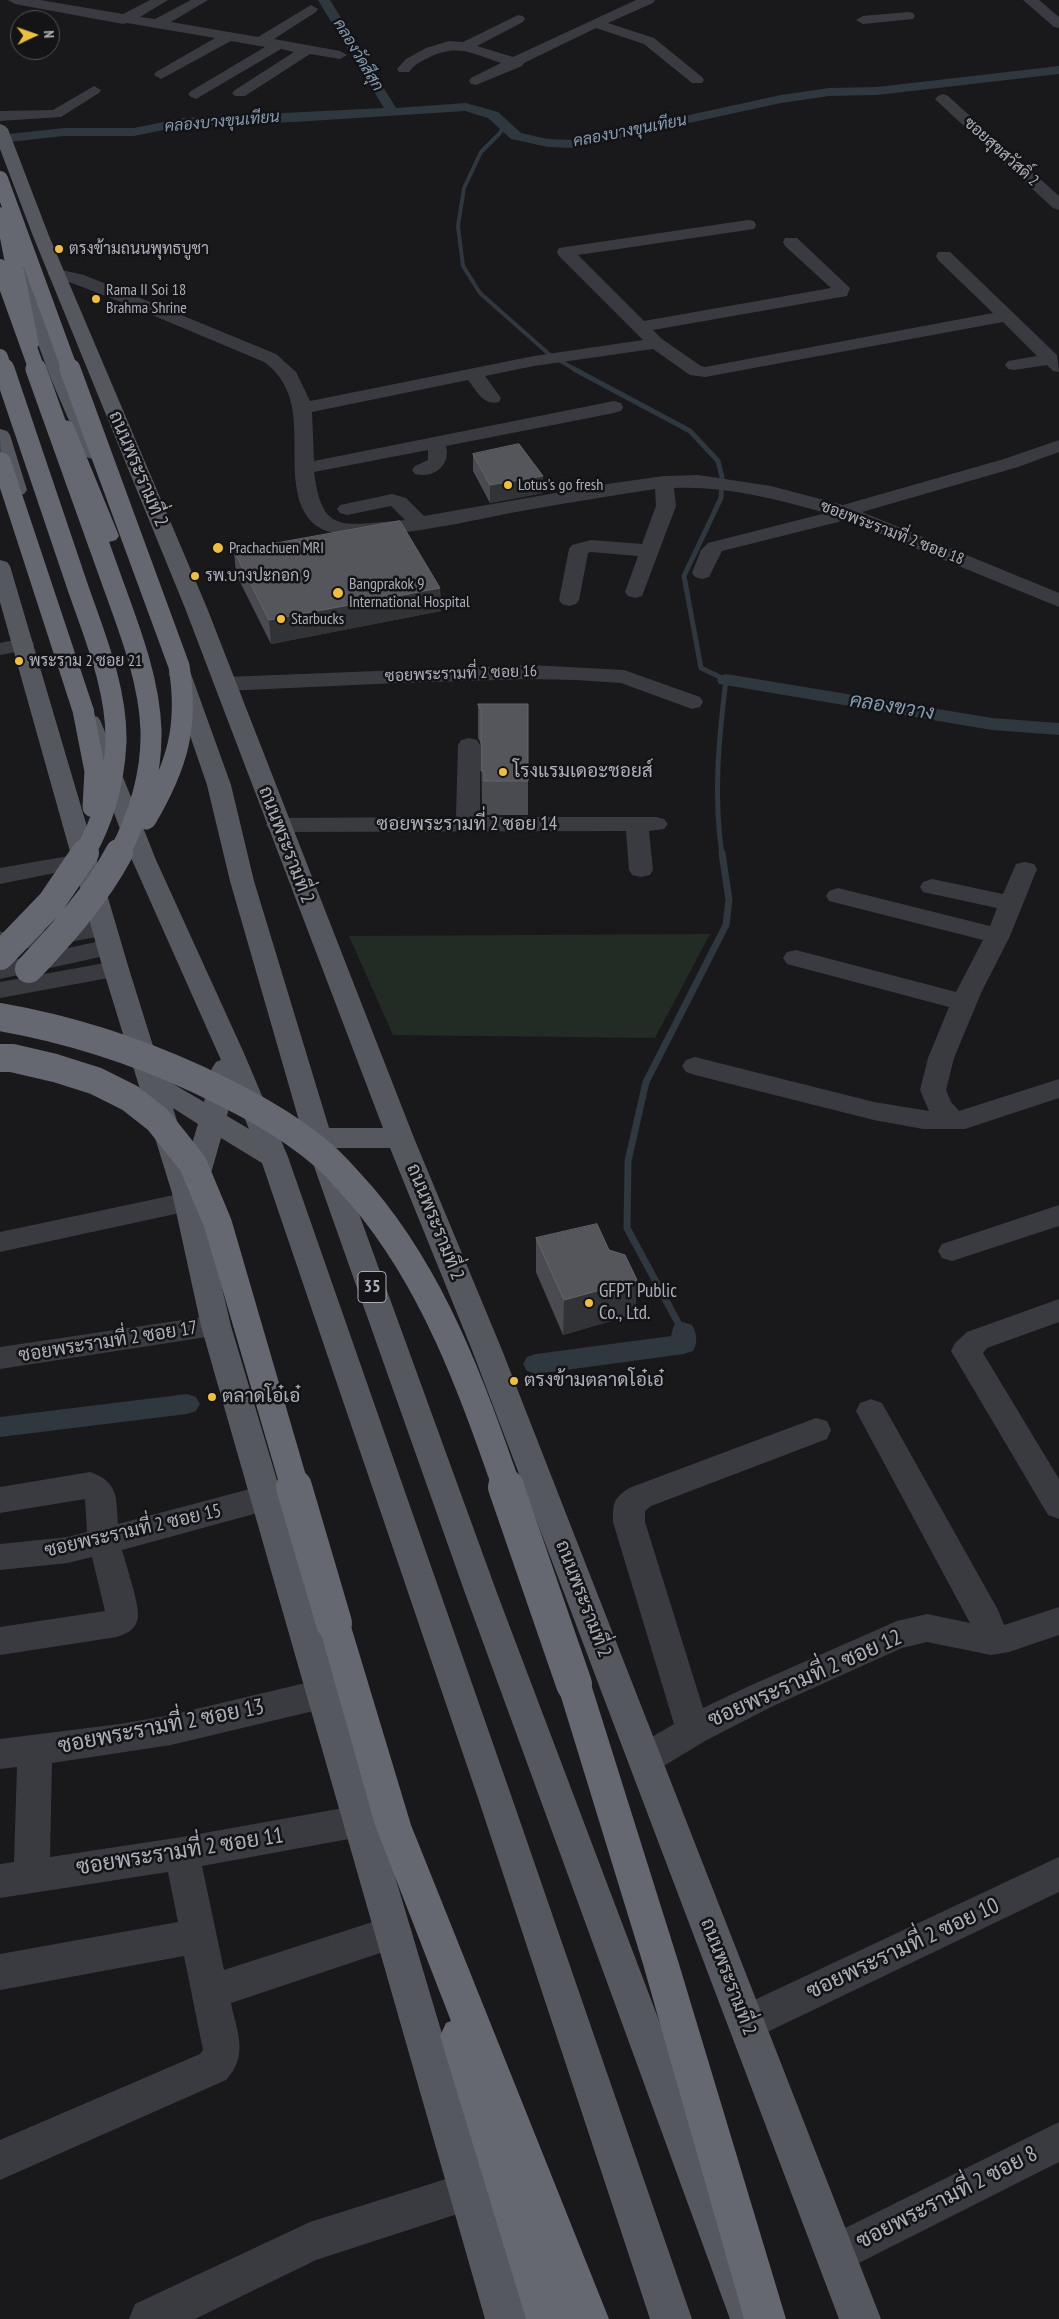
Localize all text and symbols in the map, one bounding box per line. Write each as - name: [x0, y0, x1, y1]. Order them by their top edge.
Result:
- north arrow: [10, 10, 60, 60]
- water label: คลองวัดสีสุก: [329, 15, 387, 95]
- text: N: [40, 30, 58, 39]
- water label: คลองบางขุนเทียน: [164, 107, 280, 137]
- water label: คลองบางขุนเทียน: [572, 111, 688, 151]
- street label: ซอยสุขสวัสดิ์ 2: [960, 113, 1042, 191]
- place label: ตรงข้ามถนนพุทธบูชา: [69, 239, 209, 259]
- marker: ตรงข้ามถนนพุทธบูชา: [53, 243, 65, 255]
- place label: Rama II Soi 18 Brahma Shrine: [106, 280, 187, 318]
- marker: Rama II Soi 18 Brahma Shrine: [90, 293, 102, 305]
- street label: ถนนพระรามที่ 2: [103, 408, 173, 530]
- place label: Lotus's go fresh: [518, 475, 603, 495]
- marker: Lotus's go fresh: [502, 479, 514, 491]
- street label: ซอยพระรามที่ 2 ซอย 18: [818, 497, 966, 569]
- place label: Prachachuen MRI: [229, 538, 324, 558]
- marker: Prachachuen MRI: [211, 541, 225, 555]
- place label: รพ.บางปะกอก 9: [205, 566, 310, 586]
- marker: รพ.บางปะกอก 9: [189, 570, 201, 582]
- place label: Bangprakok 9 International Hospital: [349, 574, 470, 612]
- marker: Bangprakok 9 International Hospital: [331, 586, 345, 600]
- place label: Starbucks: [291, 609, 344, 629]
- marker: Starbucks: [275, 613, 287, 625]
- place label: พระราม 2 ซอย 21: [29, 651, 142, 671]
- marker: พระราม 2 ซอย 21: [13, 655, 25, 667]
- street label: ซอยพระรามที่ 2 ซอย 16: [385, 662, 537, 686]
- water label: คลองขวาง: [848, 688, 936, 726]
- place label: โรงแรมเดอะชอยส์: [513, 761, 653, 783]
- marker: โรงแรมเดอะชอยส์: [497, 766, 509, 778]
- street label: ถนนพระรามที่ 2: [253, 783, 319, 907]
- street label: ซอยพระรามที่ 2 ซอย 14: [377, 814, 557, 836]
- street label: ถนนพระรามที่ 2: [401, 1161, 469, 1283]
- road number: 35: [358, 1272, 386, 1302]
- place label: GFPT Public Co., Ltd.: [599, 1281, 677, 1325]
- marker: GFPT Public Co., Ltd.: [583, 1297, 595, 1309]
- street label: ซอยพระรามที่ 2 ซอย 17: [17, 1317, 199, 1367]
- place label: ตรงข้ามตลาดโอ๋เอ๋: [524, 1370, 664, 1392]
- marker: ตรงข้ามตลาดโอ๋เอ๋: [508, 1375, 520, 1387]
- place label: ตลาดโอ๋เอ๋: [222, 1386, 300, 1408]
- marker: ตลาดโอ๋เอ๋: [206, 1391, 218, 1403]
- street label: ซอยพระรามที่ 2 ซอย 15: [42, 1500, 224, 1562]
- street label: ถนนพระรามที่ 2: [550, 1537, 616, 1661]
- street label: ซอยพระรามที่ 2 ซอย 12: [704, 1624, 906, 1734]
- street label: ซอยพระรามที่ 2 ซอย 13: [56, 1694, 266, 1760]
- street label: ซอยพระรามที่ 2 ซอย 11: [75, 1823, 285, 1881]
- street label: ซอยพระรามที่ 2 ซอย 10: [803, 1893, 1003, 2005]
- street label: ถนนพระรามที่ 2: [695, 1915, 761, 2039]
- street label: ซอยพระรามที่ 2 ซอย 8: [852, 2141, 1042, 2255]

